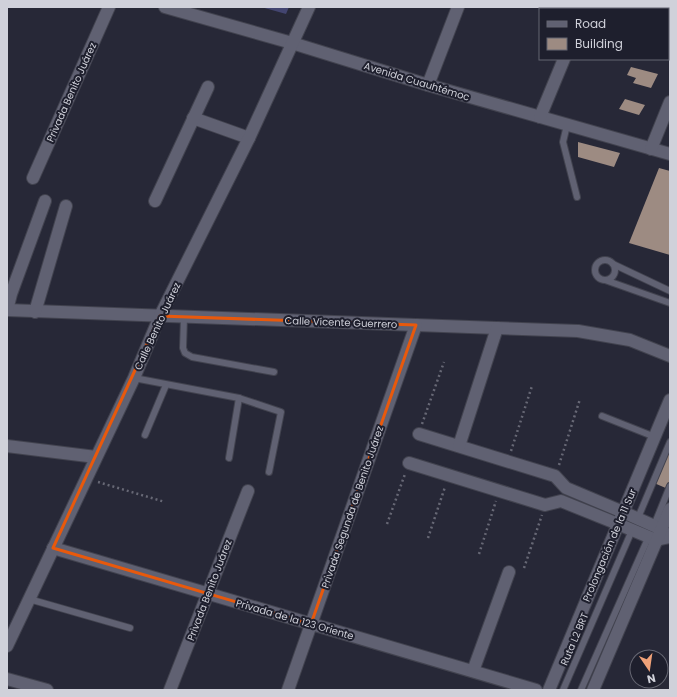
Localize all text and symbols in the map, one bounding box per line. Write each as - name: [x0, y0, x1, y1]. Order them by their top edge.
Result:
- legend: [539, 8, 669, 60]
- text: Road: [575, 15, 606, 32]
- text: Building: [575, 35, 623, 52]
- street label: Privada Benito Juárez: [43, 40, 100, 144]
- street label: Avenida Cuauhtémoc: [362, 58, 472, 105]
- street label: Calle Benito Juárez: [131, 280, 185, 372]
- street label: Calle Vicente Guerrero: [284, 313, 398, 332]
- street label: Privada Segunda de Benito Juárez: [318, 424, 388, 590]
- street label: Prolongación de la 11 Sur: [579, 486, 640, 604]
- street label: Privada Benito Juárez: [183, 537, 236, 643]
- street label: Privada de la 123 Oriente: [234, 595, 356, 644]
- street label: Ruta L2 BRT: [557, 610, 593, 668]
- north arrow: [629, 649, 669, 689]
- text: N: [645, 670, 657, 687]

